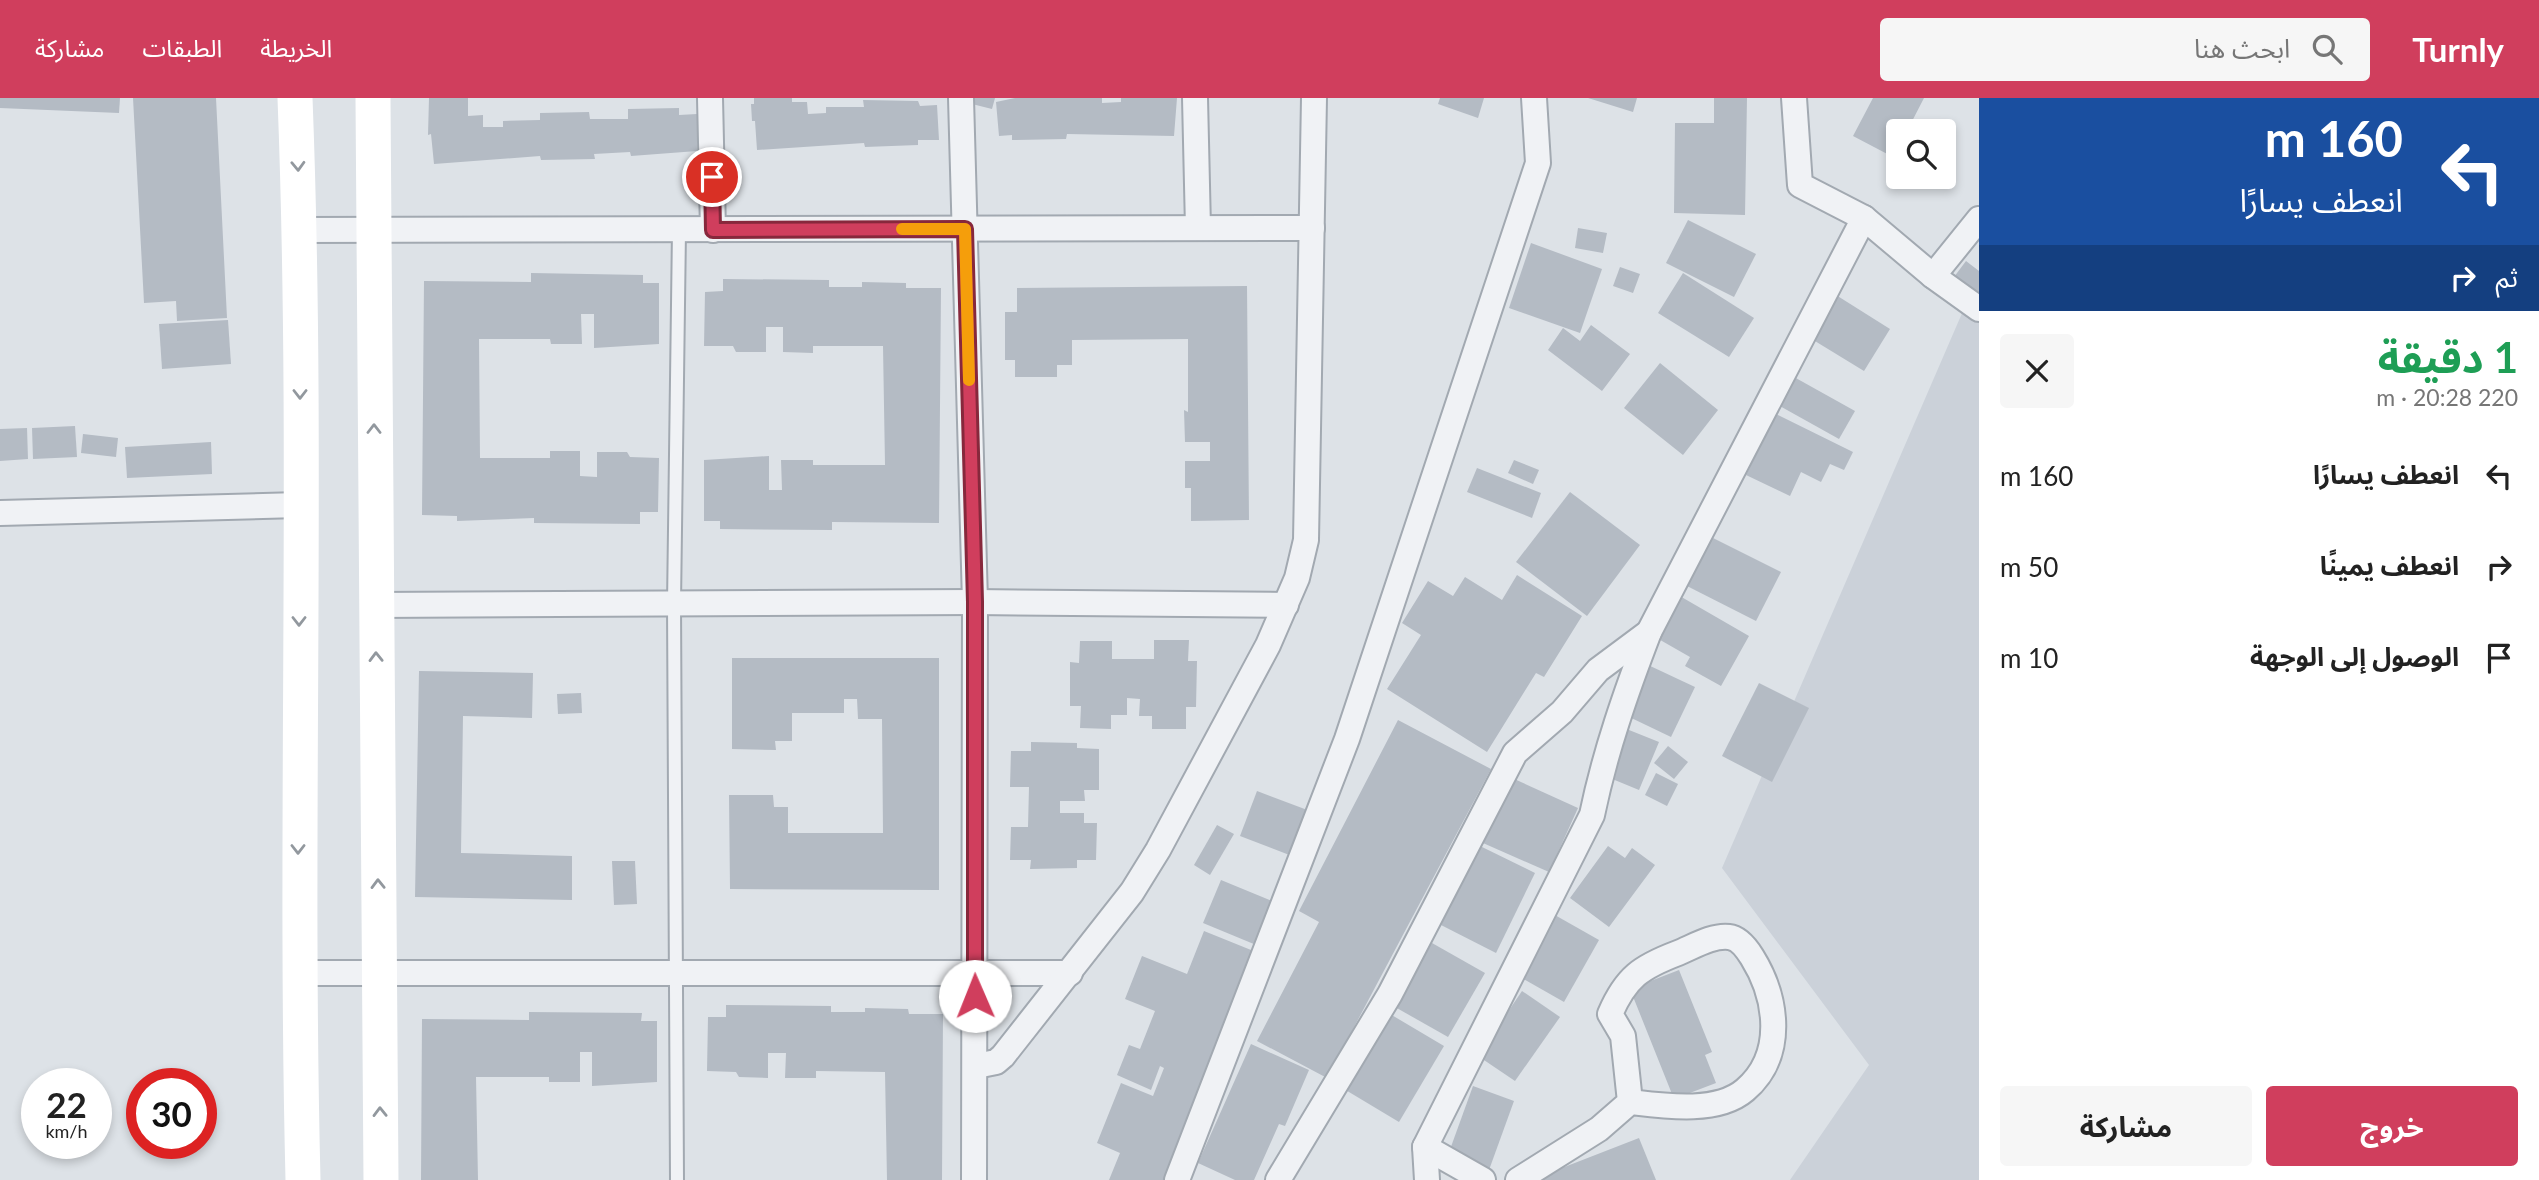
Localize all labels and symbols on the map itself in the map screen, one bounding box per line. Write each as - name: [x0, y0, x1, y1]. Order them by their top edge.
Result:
- pin: [682, 147, 742, 207]
- one-way arrow: [290, 161, 305, 172]
- one-way arrow: [292, 389, 308, 399]
- one-way arrow: [367, 424, 382, 435]
- one-way arrow: [291, 616, 307, 627]
- one-way arrow: [368, 651, 383, 662]
- one-way arrow: [290, 844, 306, 854]
- one-way arrow: [370, 879, 386, 889]
- position arrow: [938, 959, 1012, 1033]
- speed limit sign: 30: [126, 1068, 217, 1159]
- one-way arrow: [372, 1106, 388, 1117]

